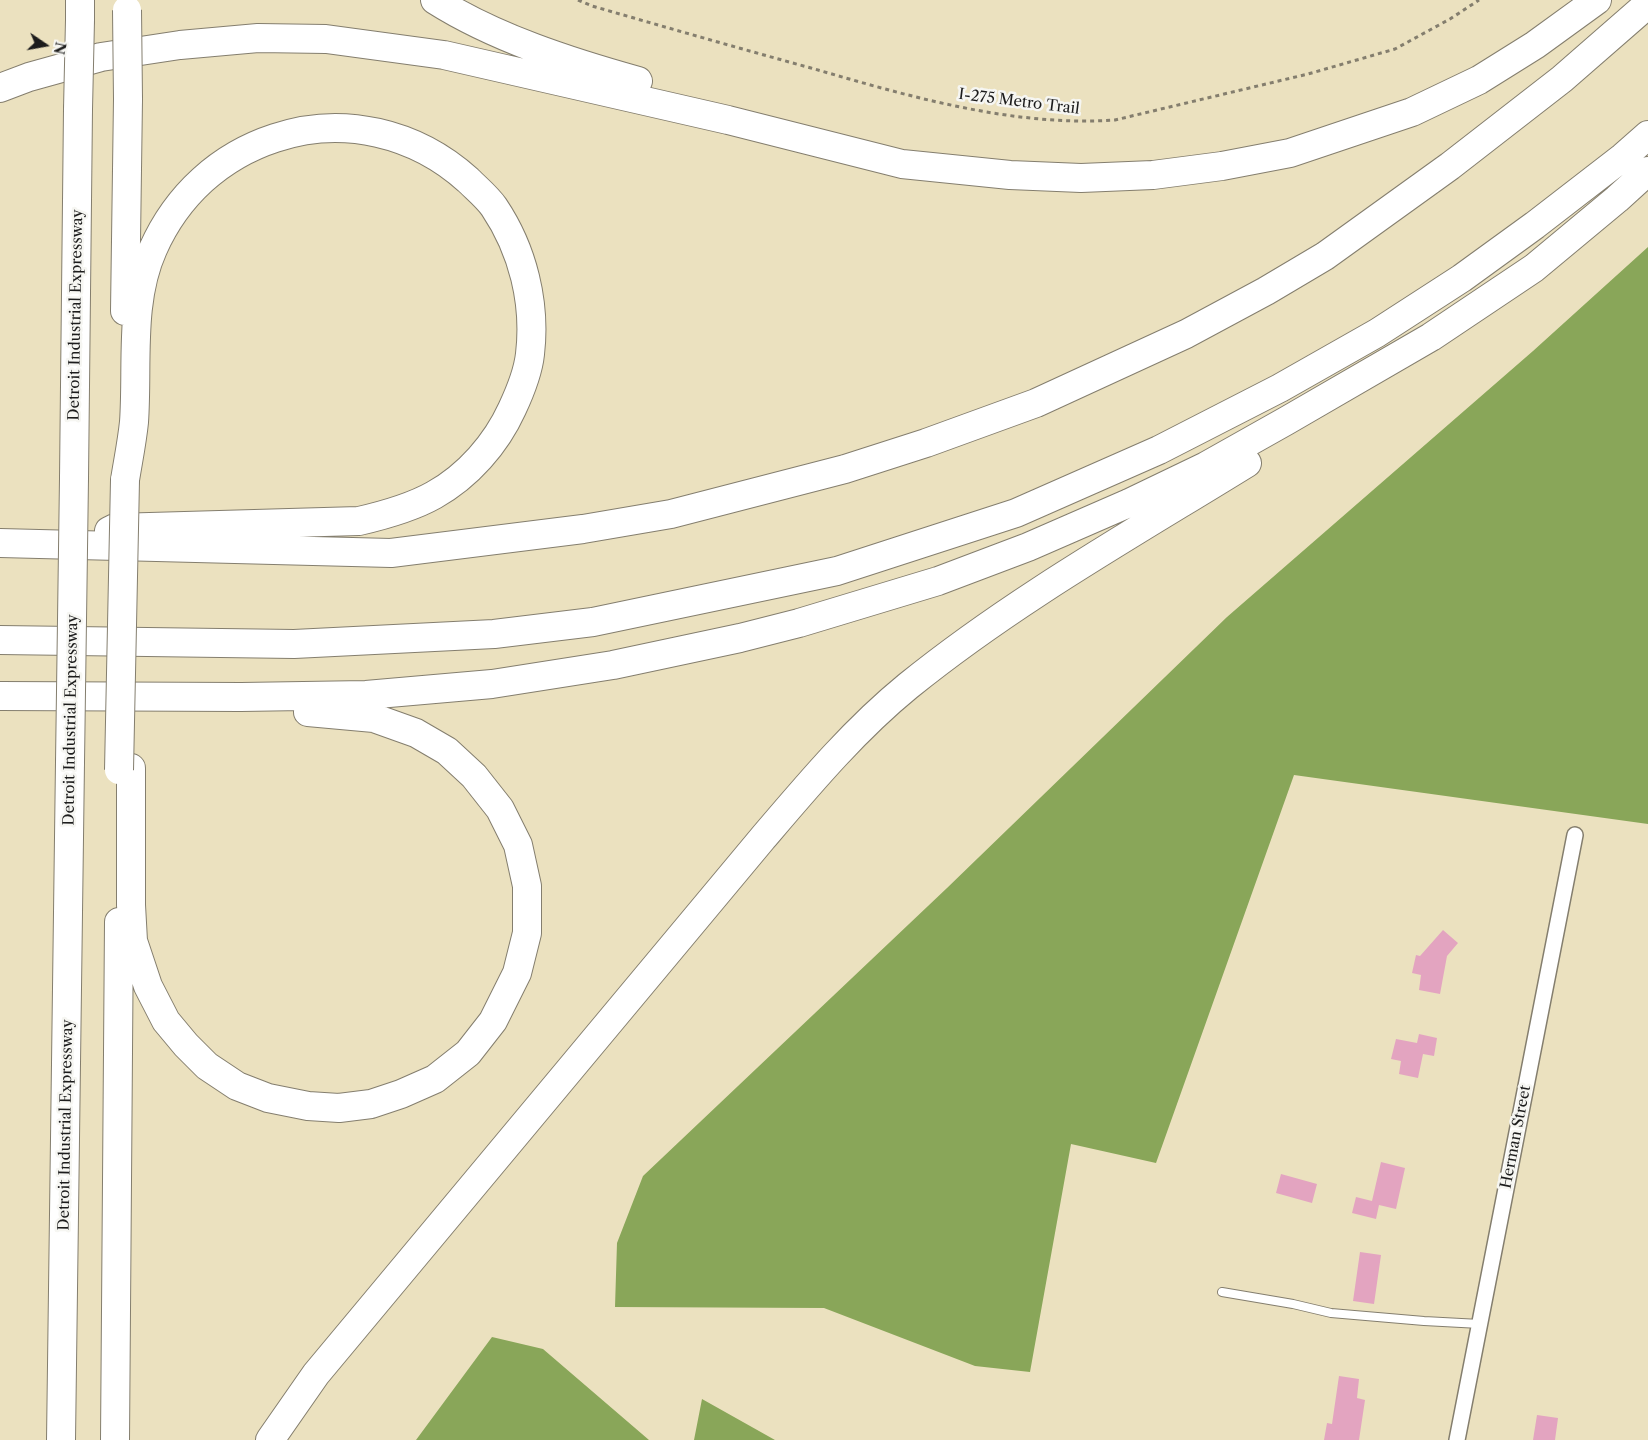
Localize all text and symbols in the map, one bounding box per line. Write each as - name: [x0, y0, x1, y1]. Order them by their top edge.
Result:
- north arrow: [20, 20, 70, 70]
- text: N: [50, 40, 70, 56]
- street label: I-275 Metro Trail: [957, 86, 1081, 118]
- street label: Detroit Industrial Expressway: [65, 209, 87, 421]
- street label: Detroit Industrial Expressway: [60, 614, 82, 826]
- street label: Detroit Industrial Expressway: [55, 1019, 77, 1231]
- street label: Herman Street: [1497, 1084, 1535, 1190]

